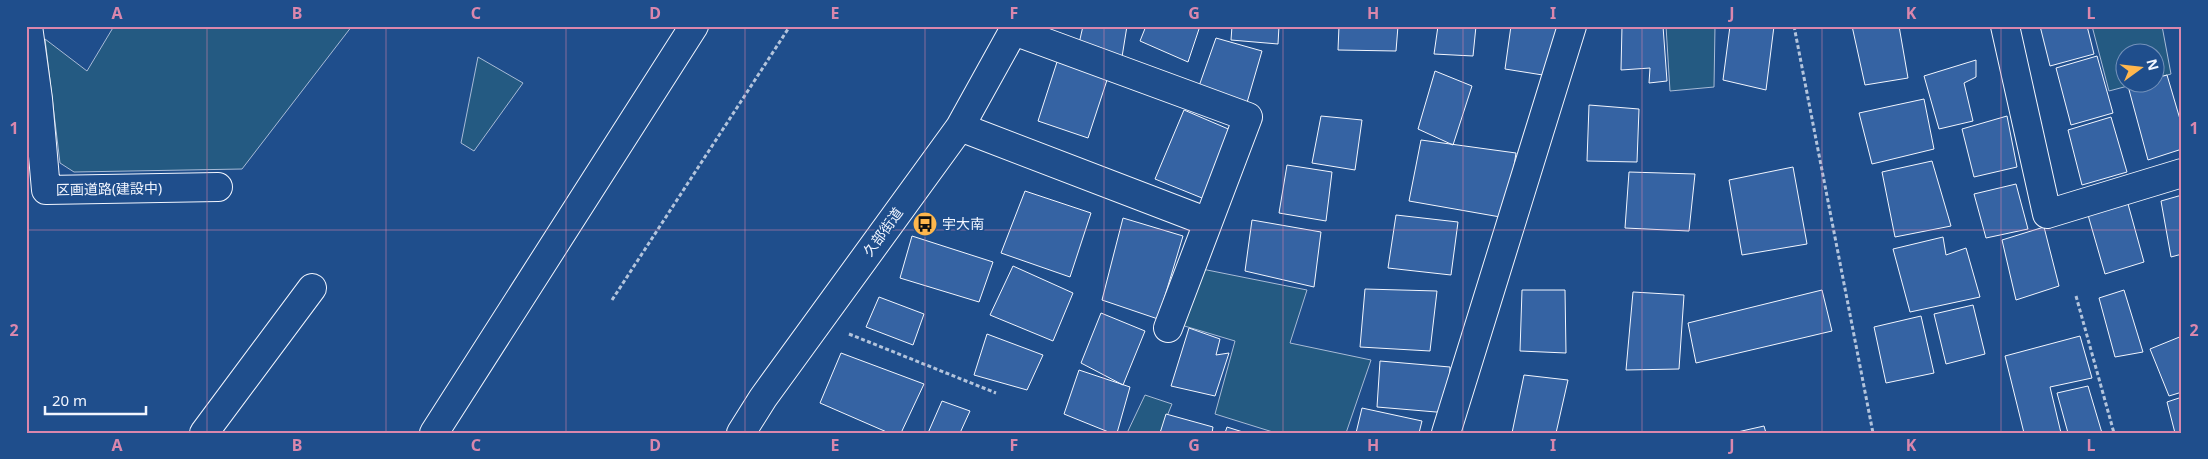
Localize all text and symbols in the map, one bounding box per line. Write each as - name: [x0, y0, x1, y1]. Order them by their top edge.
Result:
- text: A: [111, 2, 123, 24]
- text: B: [292, 2, 302, 24]
- text: C: [471, 2, 481, 24]
- text: D: [649, 2, 661, 24]
- text: E: [831, 2, 840, 24]
- text: F: [1010, 2, 1018, 24]
- text: G: [1188, 2, 1200, 24]
- text: H: [1367, 2, 1379, 24]
- text: I: [1550, 2, 1556, 24]
- text: J: [1727, 2, 1735, 24]
- text: K: [1906, 2, 1917, 24]
- text: L: [2087, 2, 2096, 24]
- north arrow: [2116, 42, 2166, 92]
- text: N: [2142, 57, 2164, 72]
- text: 1: [9, 117, 19, 139]
- text: 1: [2189, 117, 2199, 139]
- street label: 区画道路(建設中): [56, 178, 162, 199]
- street label: 久部街道: [858, 203, 907, 260]
- bus stop icon: 宇大南: [912, 211, 938, 237]
- place label: 宇大南: [942, 214, 984, 233]
- text: 2: [9, 319, 19, 341]
- text: 2: [2189, 319, 2199, 341]
- scale bar: [45, 384, 146, 416]
- text: 20 m: [52, 390, 87, 410]
- text: A: [111, 434, 123, 456]
- text: B: [292, 434, 302, 456]
- text: C: [471, 434, 481, 456]
- text: D: [649, 434, 661, 456]
- text: E: [831, 434, 840, 456]
- text: F: [1010, 434, 1018, 456]
- text: G: [1188, 434, 1200, 456]
- text: H: [1367, 434, 1379, 456]
- text: I: [1550, 434, 1556, 456]
- text: J: [1727, 434, 1735, 456]
- text: K: [1906, 434, 1917, 456]
- text: L: [2087, 434, 2096, 456]

